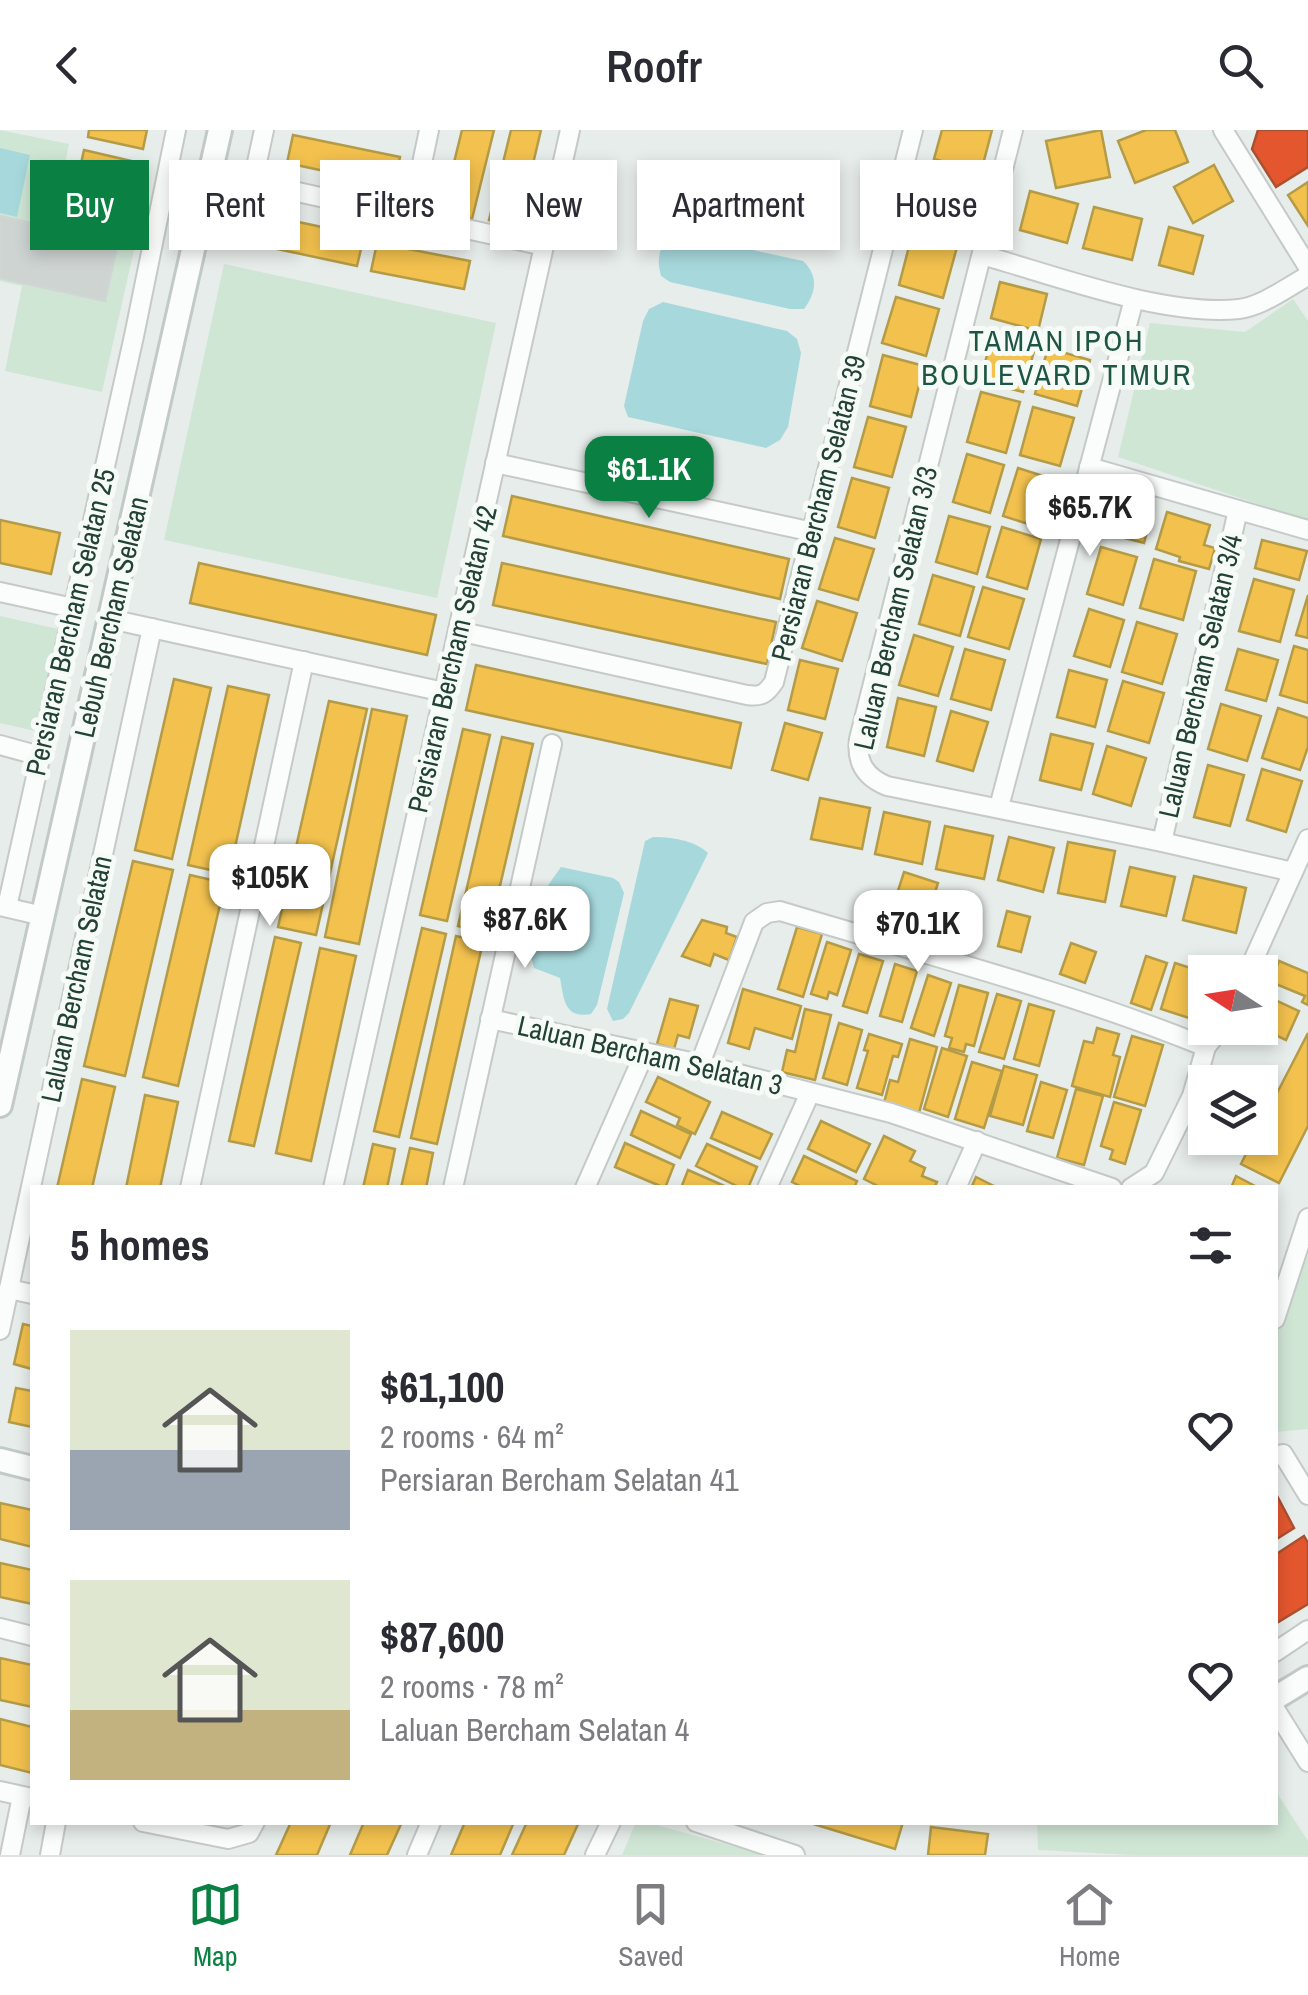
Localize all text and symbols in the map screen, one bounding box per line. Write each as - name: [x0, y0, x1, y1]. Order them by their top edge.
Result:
- text: Roofr: [606, 35, 702, 96]
- icon: back: [40, 38, 95, 93]
- icon: search: [1213, 38, 1268, 93]
- chip: Buy: [30, 160, 149, 250]
- chip: Rent: [169, 160, 300, 250]
- chip: Filters: [320, 160, 470, 250]
- chip: New: [490, 160, 617, 250]
- chip: Apartment: [637, 160, 840, 250]
- chip: House: [860, 160, 1013, 250]
- district label: TAMAN IPOH BOULEVARD TIMUR: [921, 320, 1193, 394]
- street label: Persiaran Bercham Selatan 39: [762, 351, 874, 665]
- pin: $61.1K: [568, 436, 730, 521]
- text: $61.1K: [607, 447, 691, 490]
- street label: Laluan Bercham Selatan 3/3: [844, 463, 946, 753]
- street label: Persiaran Bercham Selatan 25: [16, 465, 124, 779]
- pin: $65.7K: [1009, 474, 1171, 559]
- text: $65.7K: [1048, 485, 1132, 528]
- street label: Lebuh Bercham Selatan: [65, 493, 157, 741]
- street label: Persiaran Bercham Selatan 42: [398, 502, 506, 816]
- street label: Laluan Bercham Selatan 3/4: [1149, 530, 1251, 821]
- pin: $105K: [200, 844, 340, 929]
- street label: Laluan Bercham Selatan: [31, 852, 121, 1106]
- text: $105K: [231, 855, 309, 898]
- pin: $87.6K: [444, 886, 606, 971]
- pin: $70.1K: [837, 890, 999, 975]
- text: $87.6K: [483, 897, 567, 940]
- text: $70.1K: [876, 901, 960, 944]
- north arrow: [1188, 955, 1278, 1045]
- map controls: [1188, 955, 1278, 1155]
- street label: Laluan Bercham Selatan 3: [514, 1006, 786, 1104]
- button: layers: [1188, 1065, 1278, 1155]
- text: 5 homes: [70, 1217, 210, 1273]
- icon: filters: [1183, 1218, 1238, 1273]
- text: $61,100: [380, 1359, 505, 1415]
- icon: home: [150, 1370, 270, 1490]
- icon: heart: [1183, 1403, 1238, 1458]
- text: 2 rooms · 64 m²: [380, 1415, 564, 1458]
- text: Persiaran Bercham Selatan 41: [380, 1458, 739, 1501]
- text: $87,600: [380, 1609, 505, 1665]
- icon: home: [150, 1620, 270, 1740]
- icon: heart: [1183, 1653, 1238, 1708]
- text: 2 rooms · 78 m²: [380, 1665, 564, 1708]
- text: Laluan Bercham Selatan 4: [380, 1708, 689, 1751]
- tab: Map: [188, 1877, 243, 1975]
- tab: Saved: [618, 1877, 683, 1975]
- tab: Home: [1059, 1877, 1120, 1975]

